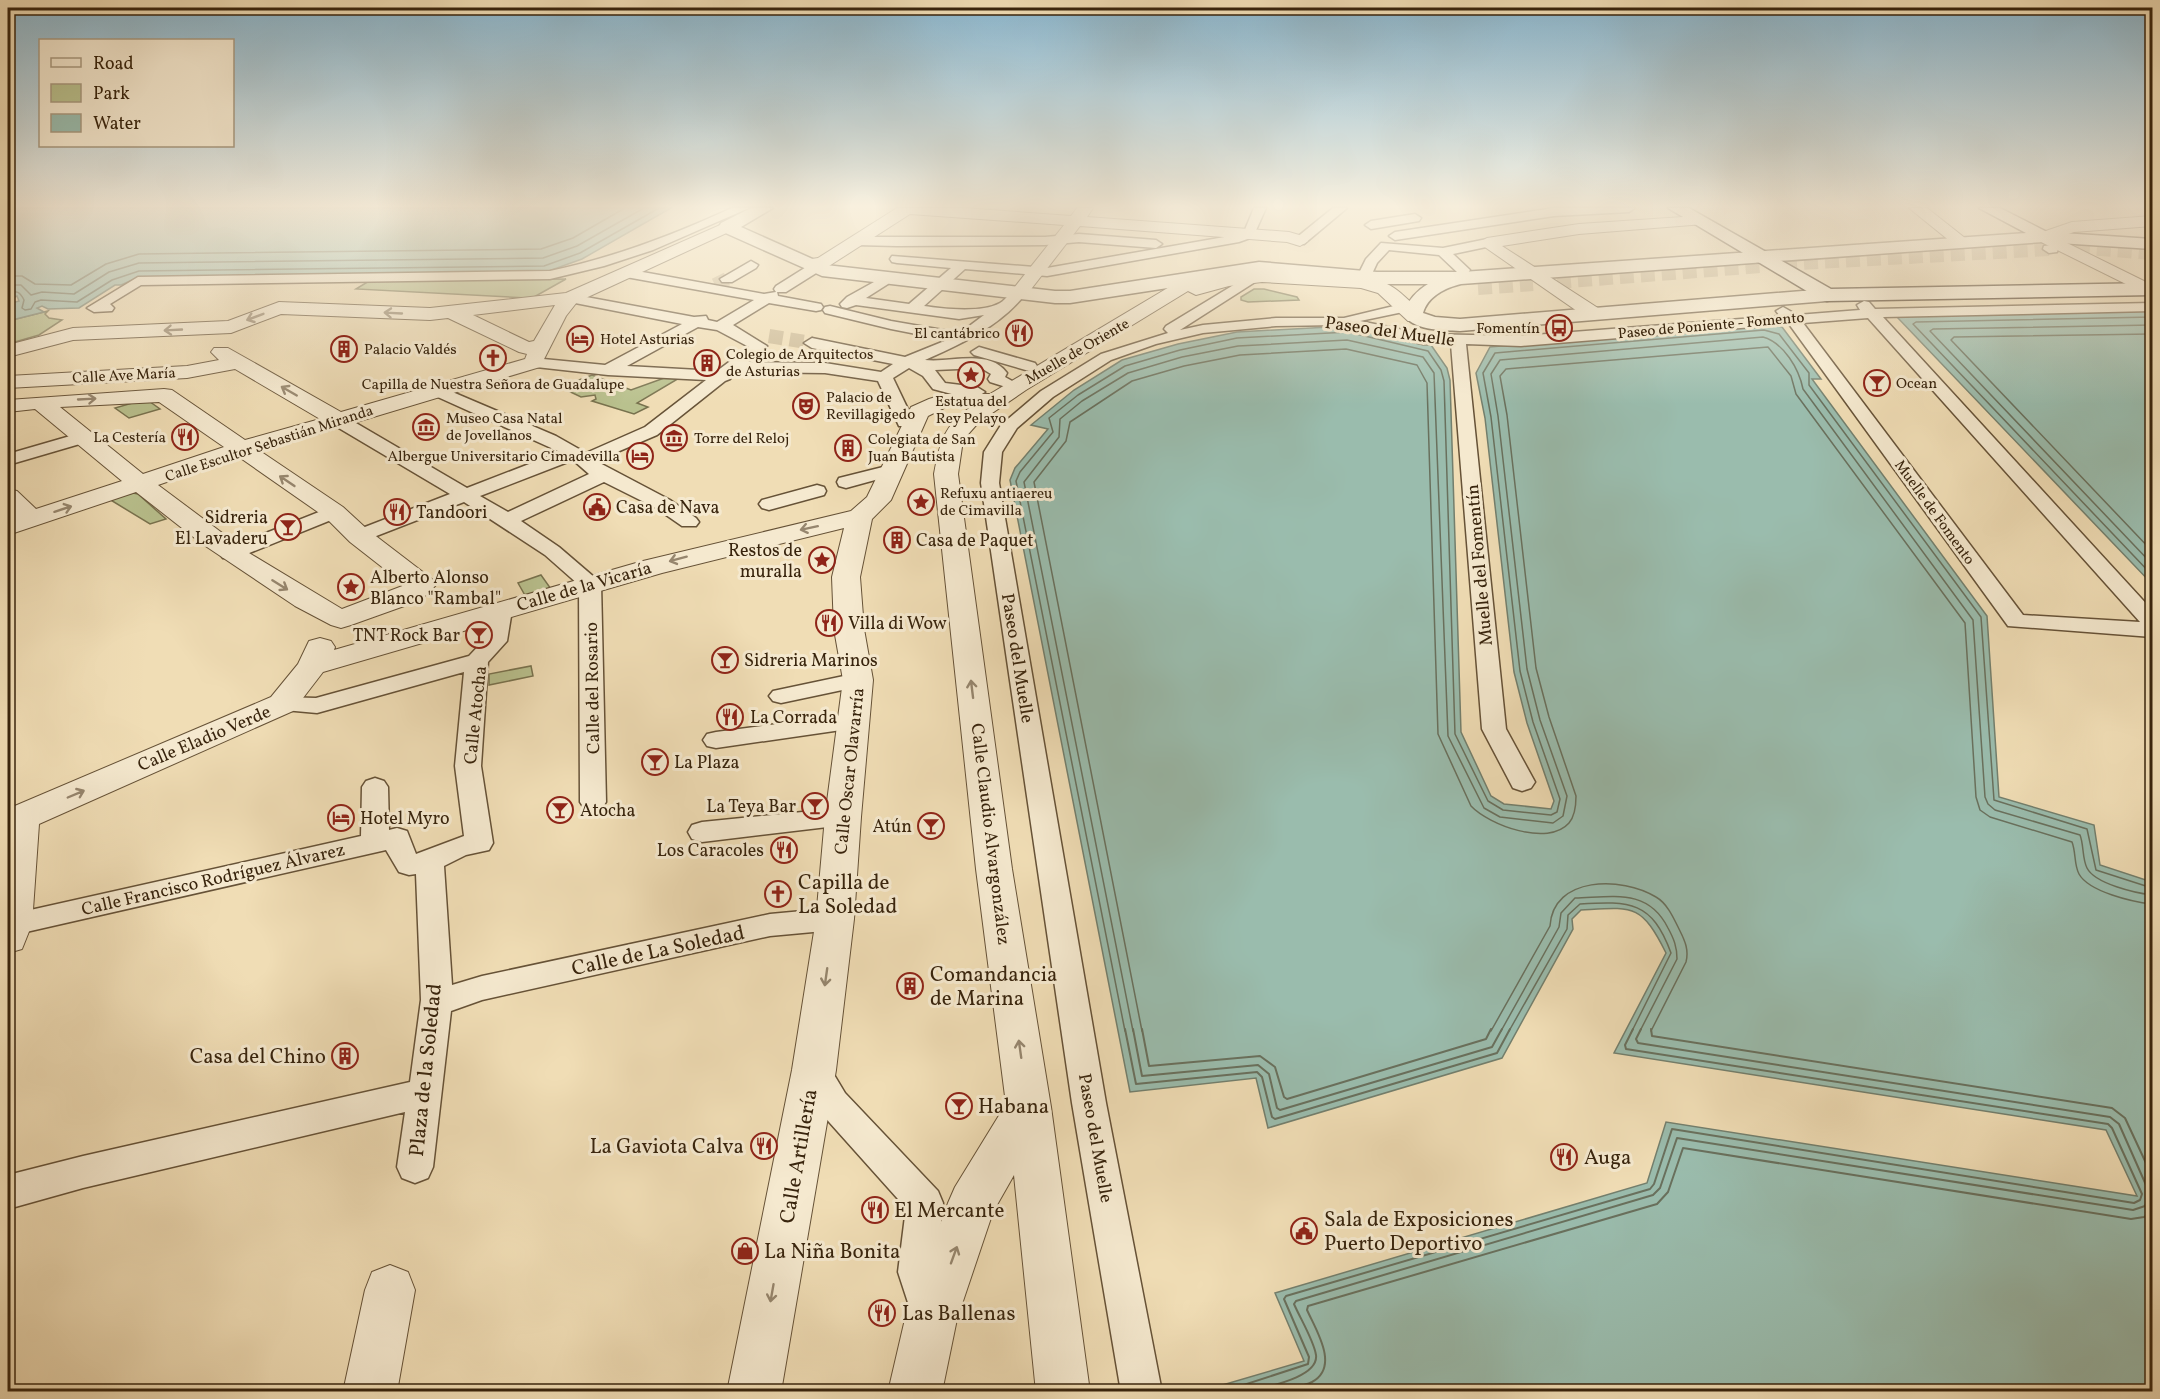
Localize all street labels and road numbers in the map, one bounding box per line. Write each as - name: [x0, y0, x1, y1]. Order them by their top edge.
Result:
- street label: Paseo de Poniente - Fomento: [1617, 308, 1805, 345]
- street label: Paseo del Muelle: [1323, 311, 1456, 354]
- street label: Muelle de Oriente: [1022, 314, 1134, 391]
- street label: Calle Ave María: [72, 363, 176, 390]
- street label: Calle Escultor Sebastián Miranda: [163, 401, 376, 488]
- street label: Muelle de Fomento: [1889, 456, 1979, 570]
- street label: Muelle del Fomentín: [1461, 483, 1500, 647]
- street label: Calle de la Vicaría: [514, 556, 655, 619]
- street label: Paseo del Muelle: [994, 592, 1039, 725]
- street label: Calle del Rosario: [580, 622, 607, 754]
- street label: Calle Atocha: [459, 665, 494, 766]
- street label: Calle Oscar Olavarría: [829, 687, 872, 856]
- street label: Calle Eladio Verde: [134, 700, 275, 779]
- street label: Calle Claudio Alvargonzález: [964, 722, 1016, 946]
- street label: Calle Francisco Rodríguez Álvarez: [79, 838, 347, 923]
- street label: Calle de La Soledad: [569, 919, 748, 984]
- street label: Plaza de la Soledad: [403, 982, 450, 1158]
- street label: Paseo del Muelle: [1071, 1072, 1118, 1205]
- street label: Calle Artillería: [773, 1087, 826, 1226]

